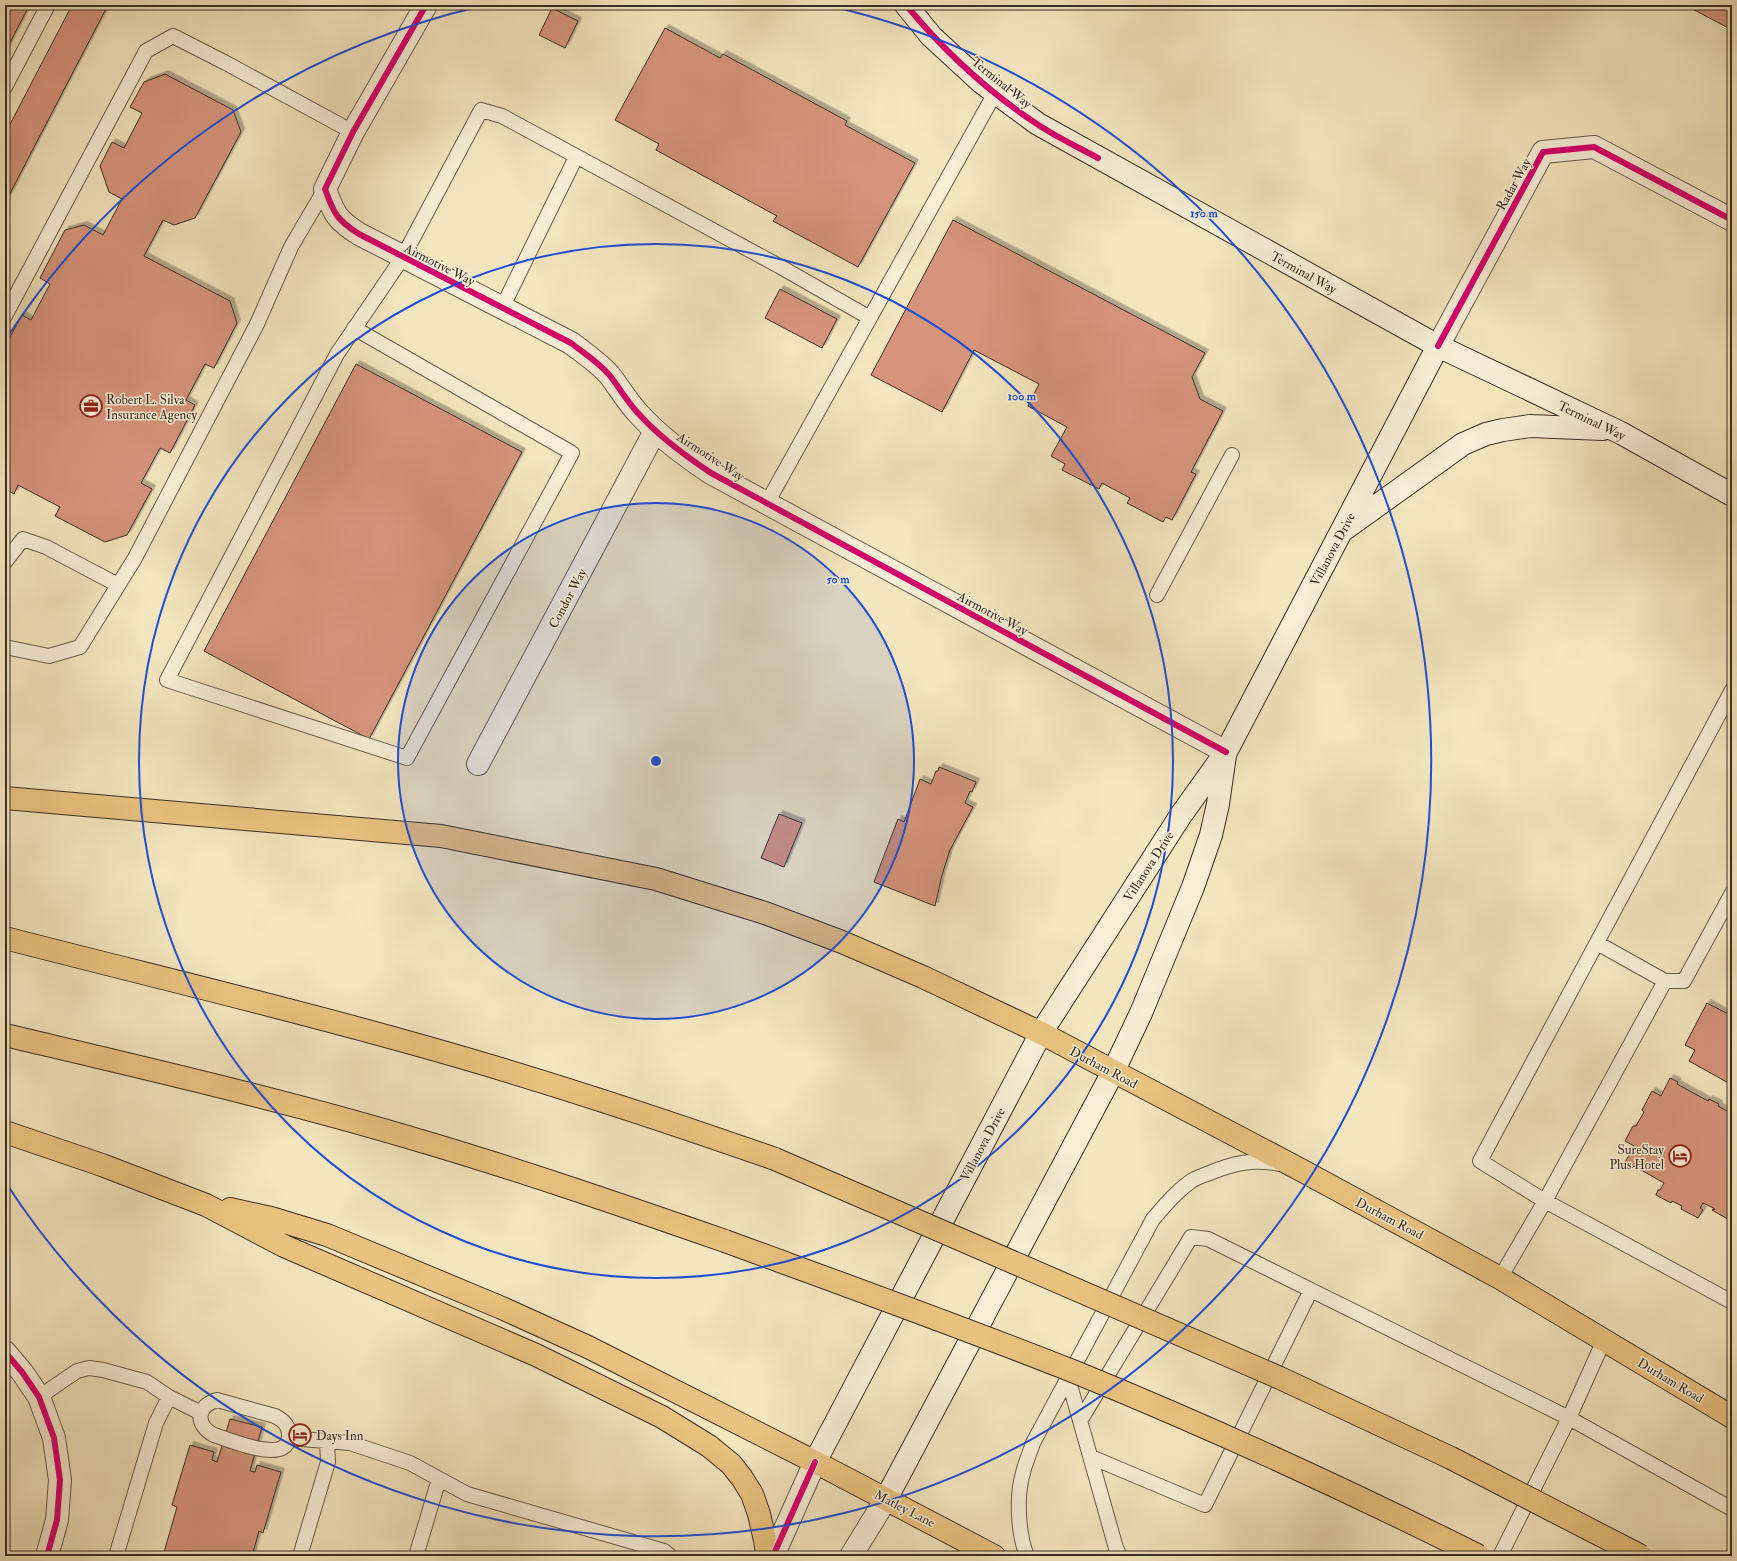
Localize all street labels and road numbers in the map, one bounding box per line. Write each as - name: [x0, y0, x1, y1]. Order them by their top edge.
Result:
- street label: Terminal Way: [967, 54, 1035, 113]
- street label: Radar Way: [1493, 155, 1536, 214]
- street label: Airmotive Way: [400, 240, 478, 291]
- street label: Terminal Way: [1267, 248, 1340, 299]
- street label: Terminal Way: [1555, 398, 1628, 445]
- street label: Airmotive Way: [672, 429, 747, 486]
- street label: Villanova Drive: [1307, 510, 1359, 589]
- street label: Condor Way: [545, 565, 591, 632]
- street label: Airmotive Way: [953, 588, 1031, 640]
- street label: Villanova Drive: [1120, 828, 1178, 905]
- street label: Durham Road: [1067, 1043, 1141, 1093]
- street label: Villanova Drive: [957, 1105, 1009, 1184]
- street label: Durham Road: [1353, 1194, 1427, 1244]
- street label: Durham Road: [1635, 1355, 1707, 1407]
- street label: Matley Lane: [871, 1487, 938, 1532]

